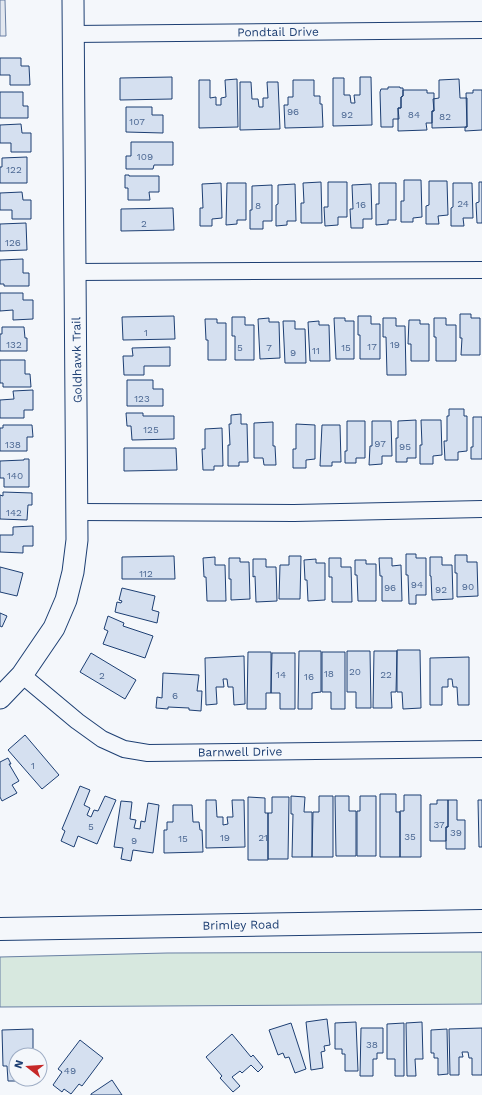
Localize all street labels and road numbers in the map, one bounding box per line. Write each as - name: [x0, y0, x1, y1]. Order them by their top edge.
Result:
- street label: Pondtail Drive: [237, 25, 319, 39]
- street label: Goldhawk Trail: [69, 316, 85, 403]
- street label: Barnwell Drive: [198, 744, 282, 759]
- street label: Brimley Road: [202, 917, 280, 933]

